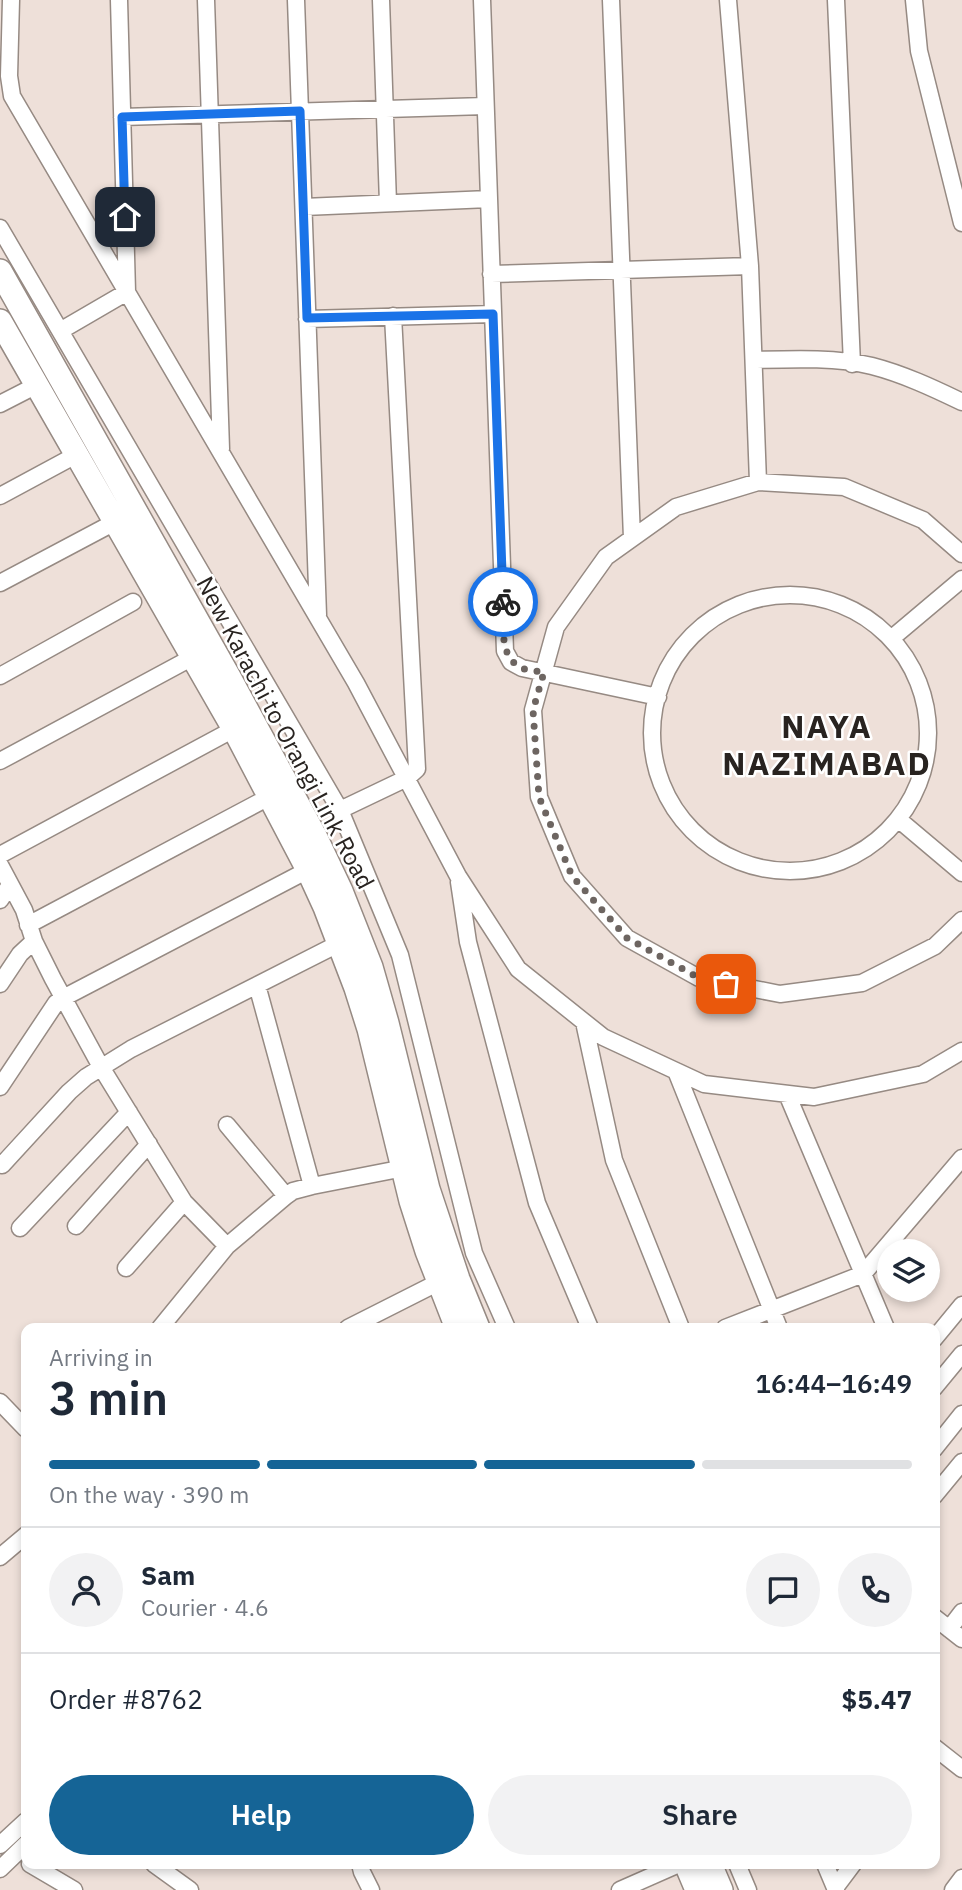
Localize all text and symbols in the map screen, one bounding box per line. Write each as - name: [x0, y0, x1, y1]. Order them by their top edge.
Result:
- pin: [95, 187, 155, 247]
- icon: home: [106, 198, 144, 236]
- courier: [468, 567, 538, 637]
- street label: New Karachi to Orangi Link Road: [190, 571, 382, 894]
- icon: bike: [484, 583, 522, 621]
- district label: NAYA NAZIMABAD: [722, 705, 932, 784]
- pin: [696, 954, 756, 1014]
- icon: bag: [707, 965, 745, 1003]
- map controls: [877, 1239, 940, 1302]
- button: layers: [877, 1239, 940, 1302]
- text: Arriving in: [49, 1342, 153, 1372]
- text: 16:44–16:49: [755, 1366, 912, 1400]
- text: 3 min: [49, 1368, 168, 1428]
- text: On the way · 390 m: [49, 1479, 249, 1509]
- button: person: [49, 1553, 123, 1627]
- button: chat: [746, 1553, 820, 1627]
- button: phone: [838, 1553, 912, 1627]
- text: Sam: [141, 1558, 195, 1592]
- text: Courier · 4.6: [141, 1592, 269, 1622]
- text: Order #8762: [49, 1682, 203, 1716]
- text: $5.47: [842, 1682, 912, 1716]
- button: Help: [49, 1775, 474, 1855]
- button: Share: [488, 1775, 912, 1855]

